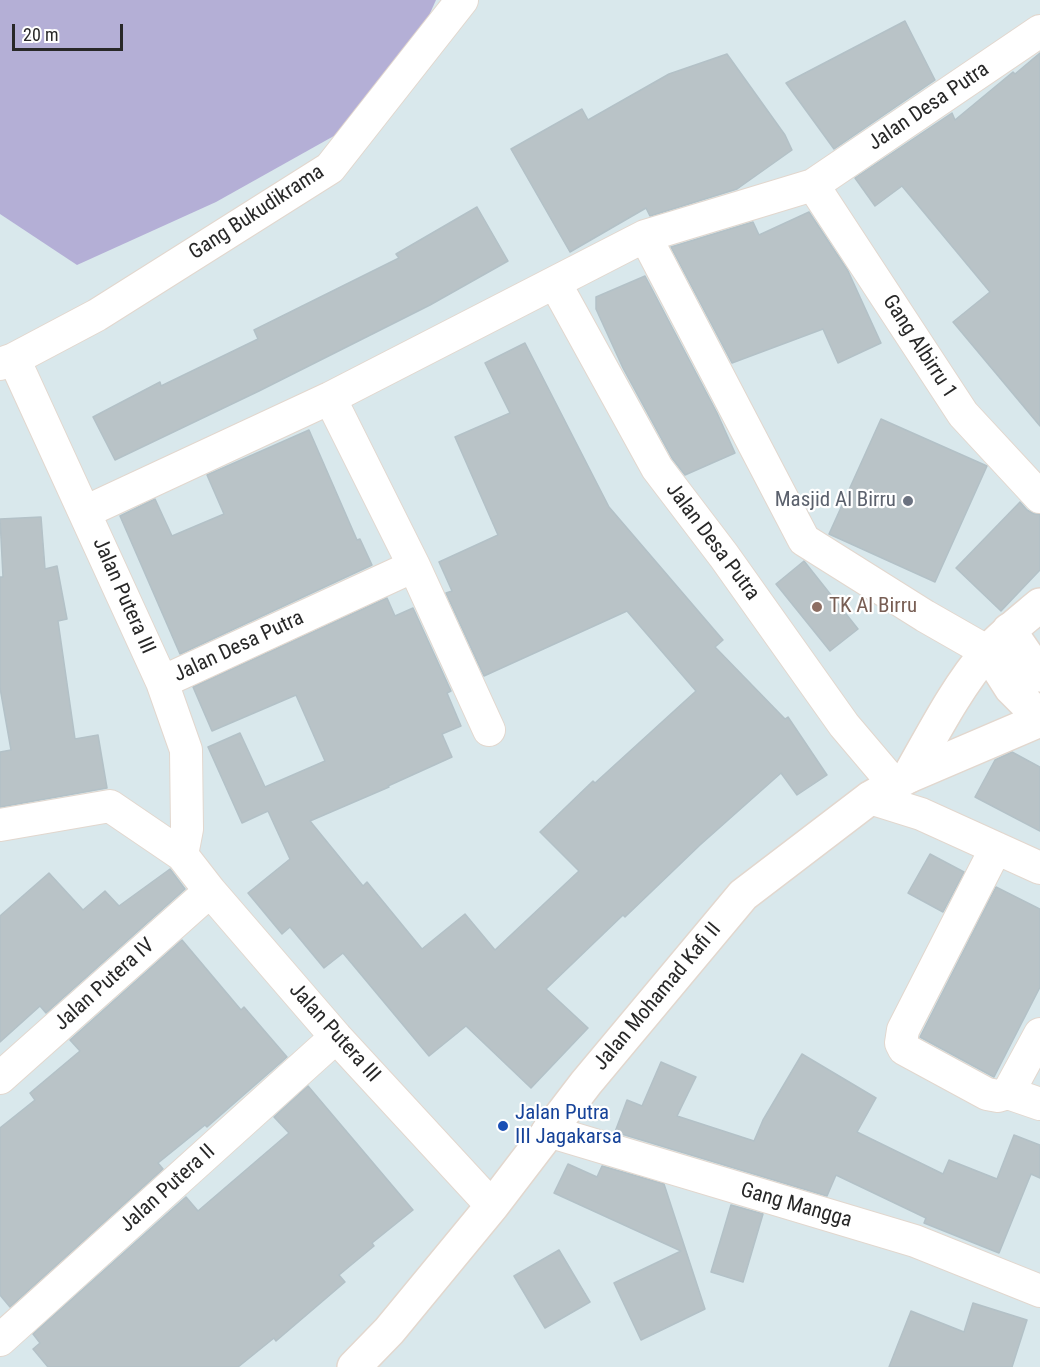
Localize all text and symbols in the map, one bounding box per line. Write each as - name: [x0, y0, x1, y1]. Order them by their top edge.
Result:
- scale bar: [15, 12, 126, 50]
- text: 20 m: [23, 24, 58, 45]
- street label: Jalan Desa Putra: [864, 57, 994, 157]
- street label: Gang Bukudikrama: [185, 160, 329, 266]
- street label: Gang Albirru 1: [876, 291, 962, 403]
- street label: Jalan Desa Putra: [660, 478, 764, 606]
- place label: Masjid Al Birru: [775, 488, 896, 514]
- marker: Masjid Al Birru: [901, 494, 915, 508]
- street label: Jalan Putera III: [86, 534, 160, 658]
- place label: TK Al Birru: [829, 594, 917, 620]
- marker: TK Al Birru: [810, 600, 824, 614]
- street label: Jalan Desa Putra: [170, 606, 308, 688]
- street label: Jalan Mohamad Kafi II: [589, 918, 727, 1076]
- street label: Jalan Putera IV: [50, 934, 160, 1036]
- street label: Jalan Putera III: [283, 978, 385, 1088]
- place label: Jalan Putra III Jagakarsa: [515, 1101, 622, 1151]
- marker: Jalan Putra III Jagakarsa: [496, 1119, 510, 1133]
- street label: Jalan Putera II: [115, 1140, 221, 1238]
- street label: Gang Mangga: [737, 1178, 855, 1234]

